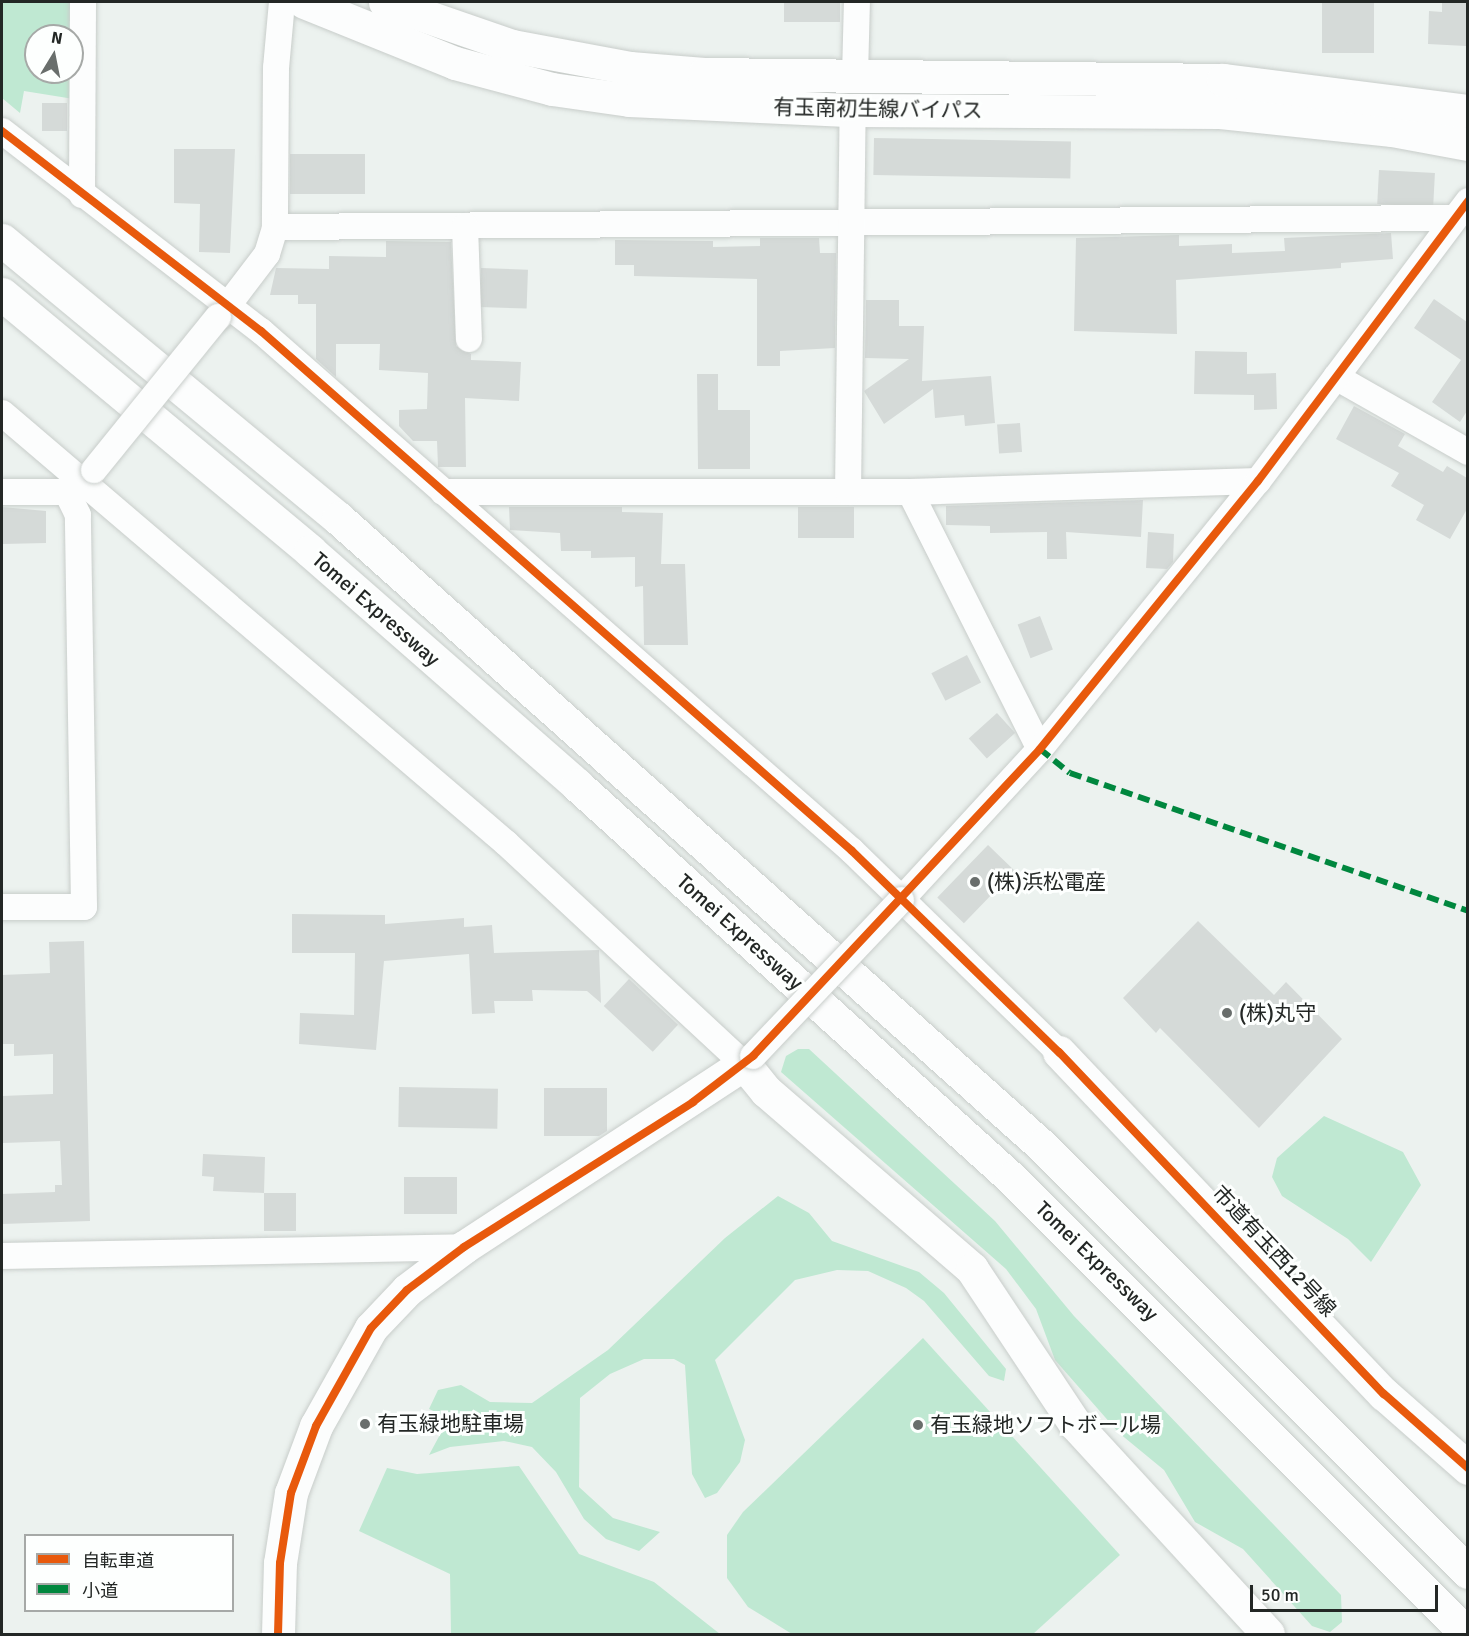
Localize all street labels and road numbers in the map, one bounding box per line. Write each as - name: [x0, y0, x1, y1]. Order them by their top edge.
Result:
- street label: 有玉南初生線バイパス: [773, 95, 983, 123]
- street label: Tomei Expressway: [307, 547, 445, 671]
- street label: Tomei Expressway: [672, 869, 808, 995]
- street label: 市道有玉西12号線: [1207, 1180, 1341, 1322]
- street label: Tomei Expressway: [1030, 1196, 1164, 1326]

